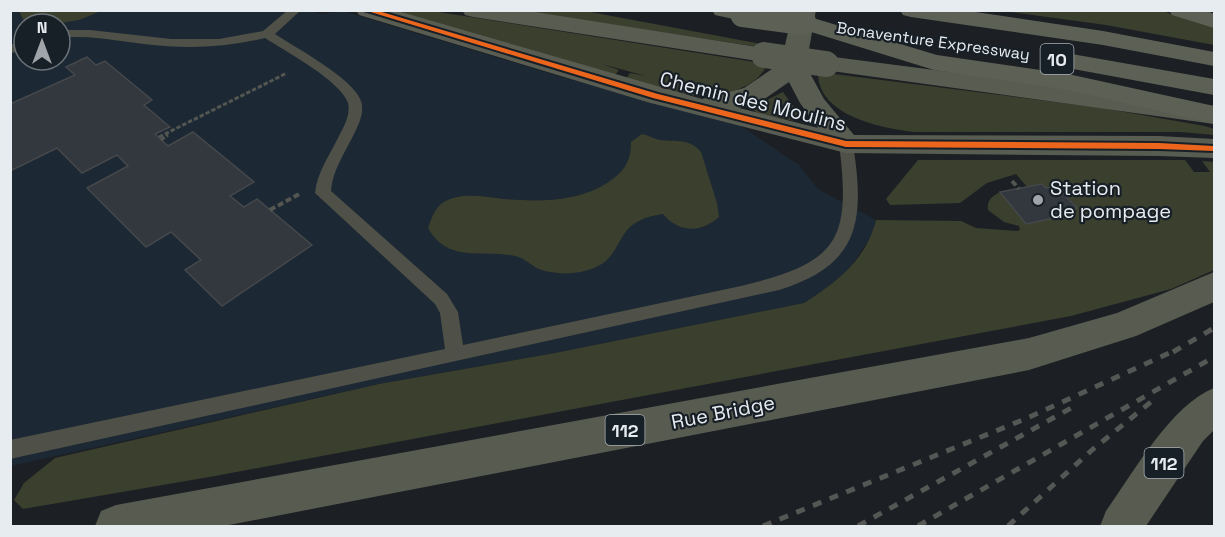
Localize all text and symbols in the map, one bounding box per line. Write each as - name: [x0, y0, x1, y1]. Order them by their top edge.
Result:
- north arrow: [12, 12, 72, 72]
- text: N: [37, 17, 47, 38]
- street label: Bonaventure Expressway: [835, 17, 1031, 65]
- road number: 10: [1040, 44, 1074, 74]
- street label: Chemin des Moulins: [657, 65, 849, 137]
- place label: Station de pompage: [1050, 175, 1171, 224]
- marker: Station de pompage: [1031, 193, 1045, 207]
- street label: Rue Bridge: [669, 389, 777, 435]
- road number: 112: [606, 415, 644, 445]
- road number: 112: [1144, 448, 1184, 478]

